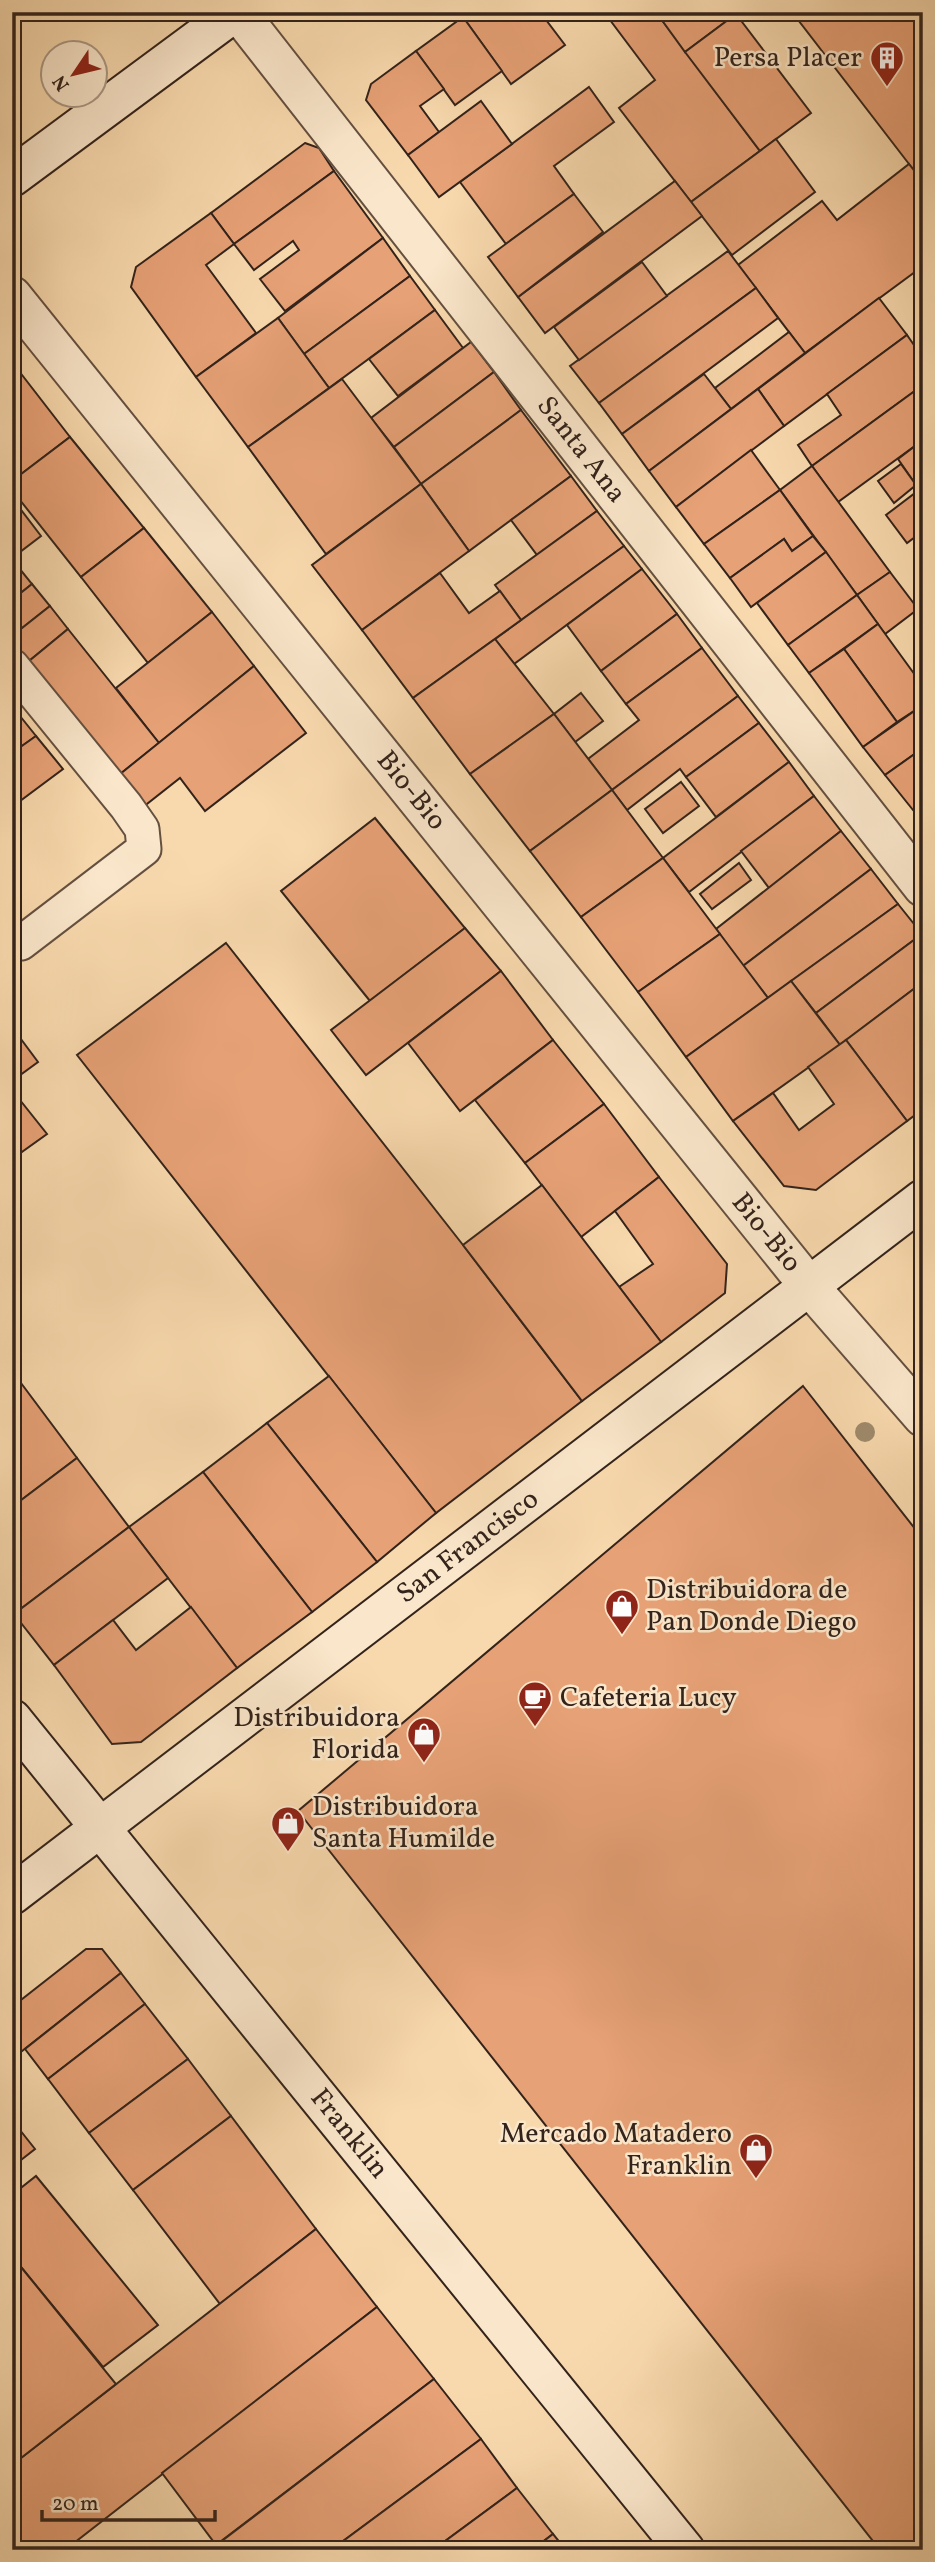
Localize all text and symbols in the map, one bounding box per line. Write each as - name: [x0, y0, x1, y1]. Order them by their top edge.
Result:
- north arrow: [38, 38, 108, 108]
- place label: Persa Placer: [714, 39, 862, 78]
- building icon: Persa Placer: [868, 39, 906, 88]
- text: N: [47, 69, 76, 96]
- street label: Santa Ana: [527, 388, 635, 512]
- street label: Bio-Bio: [367, 743, 455, 839]
- street label: Bio-Bio: [722, 1185, 810, 1281]
- street label: San Francisco: [389, 1480, 547, 1614]
- place label: Distribuidora de Pan Donde Diego: [646, 1571, 857, 1642]
- shop icon: Distribuidora de Pan Donde Diego: [603, 1587, 641, 1636]
- cafe icon: Cafeteria Lucy: [516, 1679, 554, 1728]
- place label: Cafeteria Lucy: [560, 1679, 737, 1718]
- place label: Distribuidora Florida: [233, 1699, 400, 1770]
- shop icon: Distribuidora Florida: [405, 1715, 443, 1764]
- place label: Distribuidora Santa Humilde: [312, 1788, 495, 1859]
- shop icon: Distribuidora Santa Humilde: [269, 1804, 307, 1853]
- street label: Franklin: [300, 2081, 398, 2187]
- place label: Mercado Matadero Franklin: [500, 2115, 732, 2186]
- shop icon: Mercado Matadero Franklin: [737, 2131, 775, 2180]
- scale bar: [42, 2478, 215, 2522]
- text: 20 m: [52, 2490, 98, 2519]

